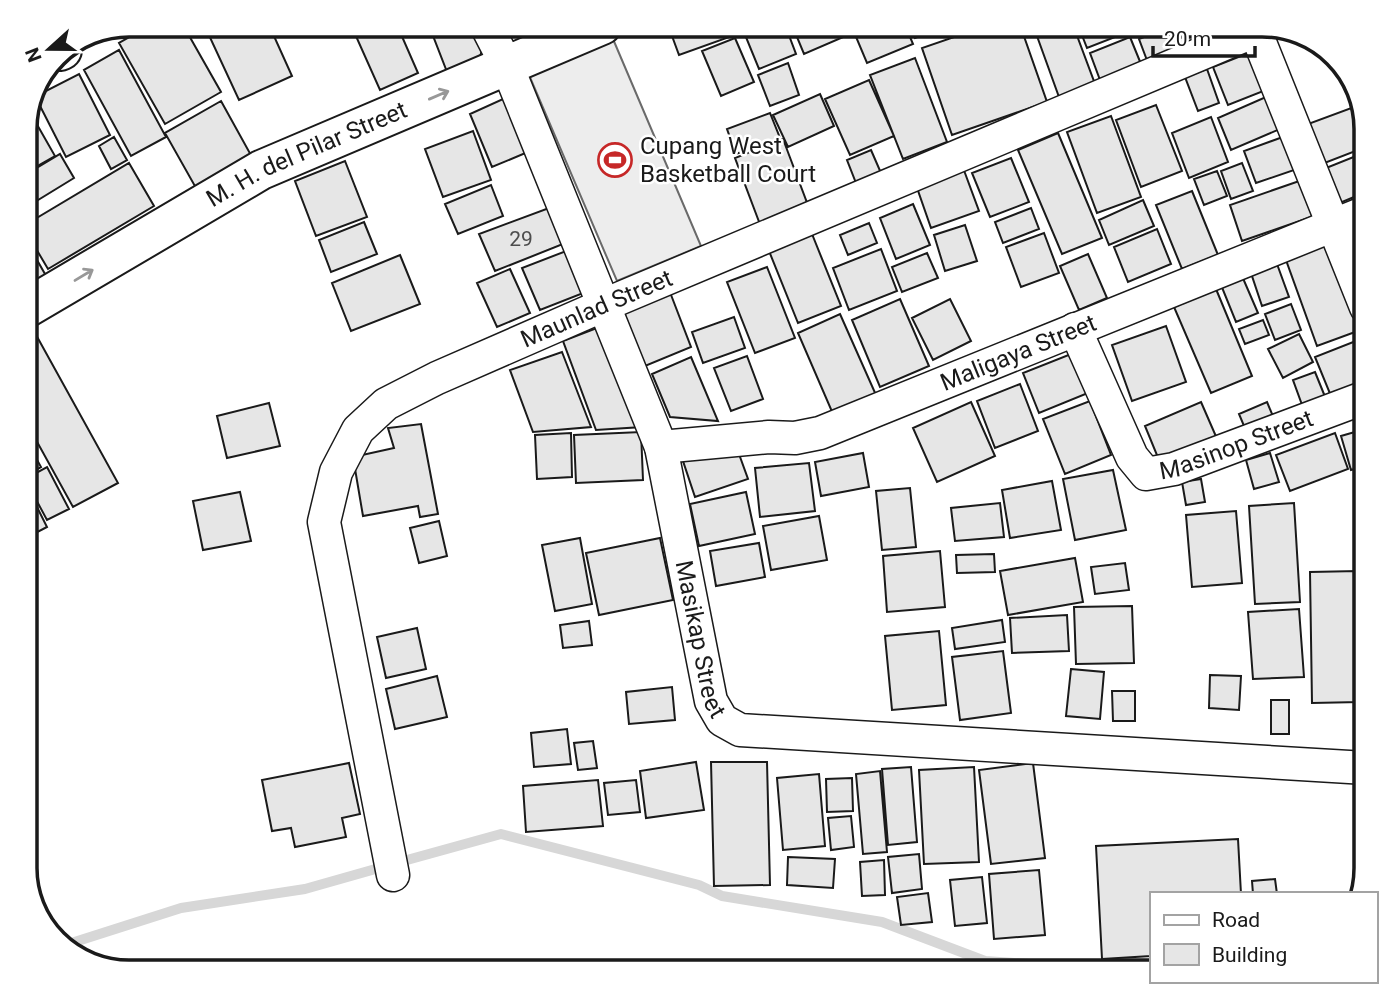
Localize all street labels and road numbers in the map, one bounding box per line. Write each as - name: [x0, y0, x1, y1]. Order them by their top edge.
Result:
- street label: M. H. del Pilar Street: [201, 96, 411, 213]
- street label: Maunlad Street: [517, 264, 677, 354]
- street label: Maligaya Street: [936, 309, 1101, 397]
- street label: Masinop Street: [1157, 404, 1317, 485]
- street label: Masikap Street: [670, 558, 732, 723]

